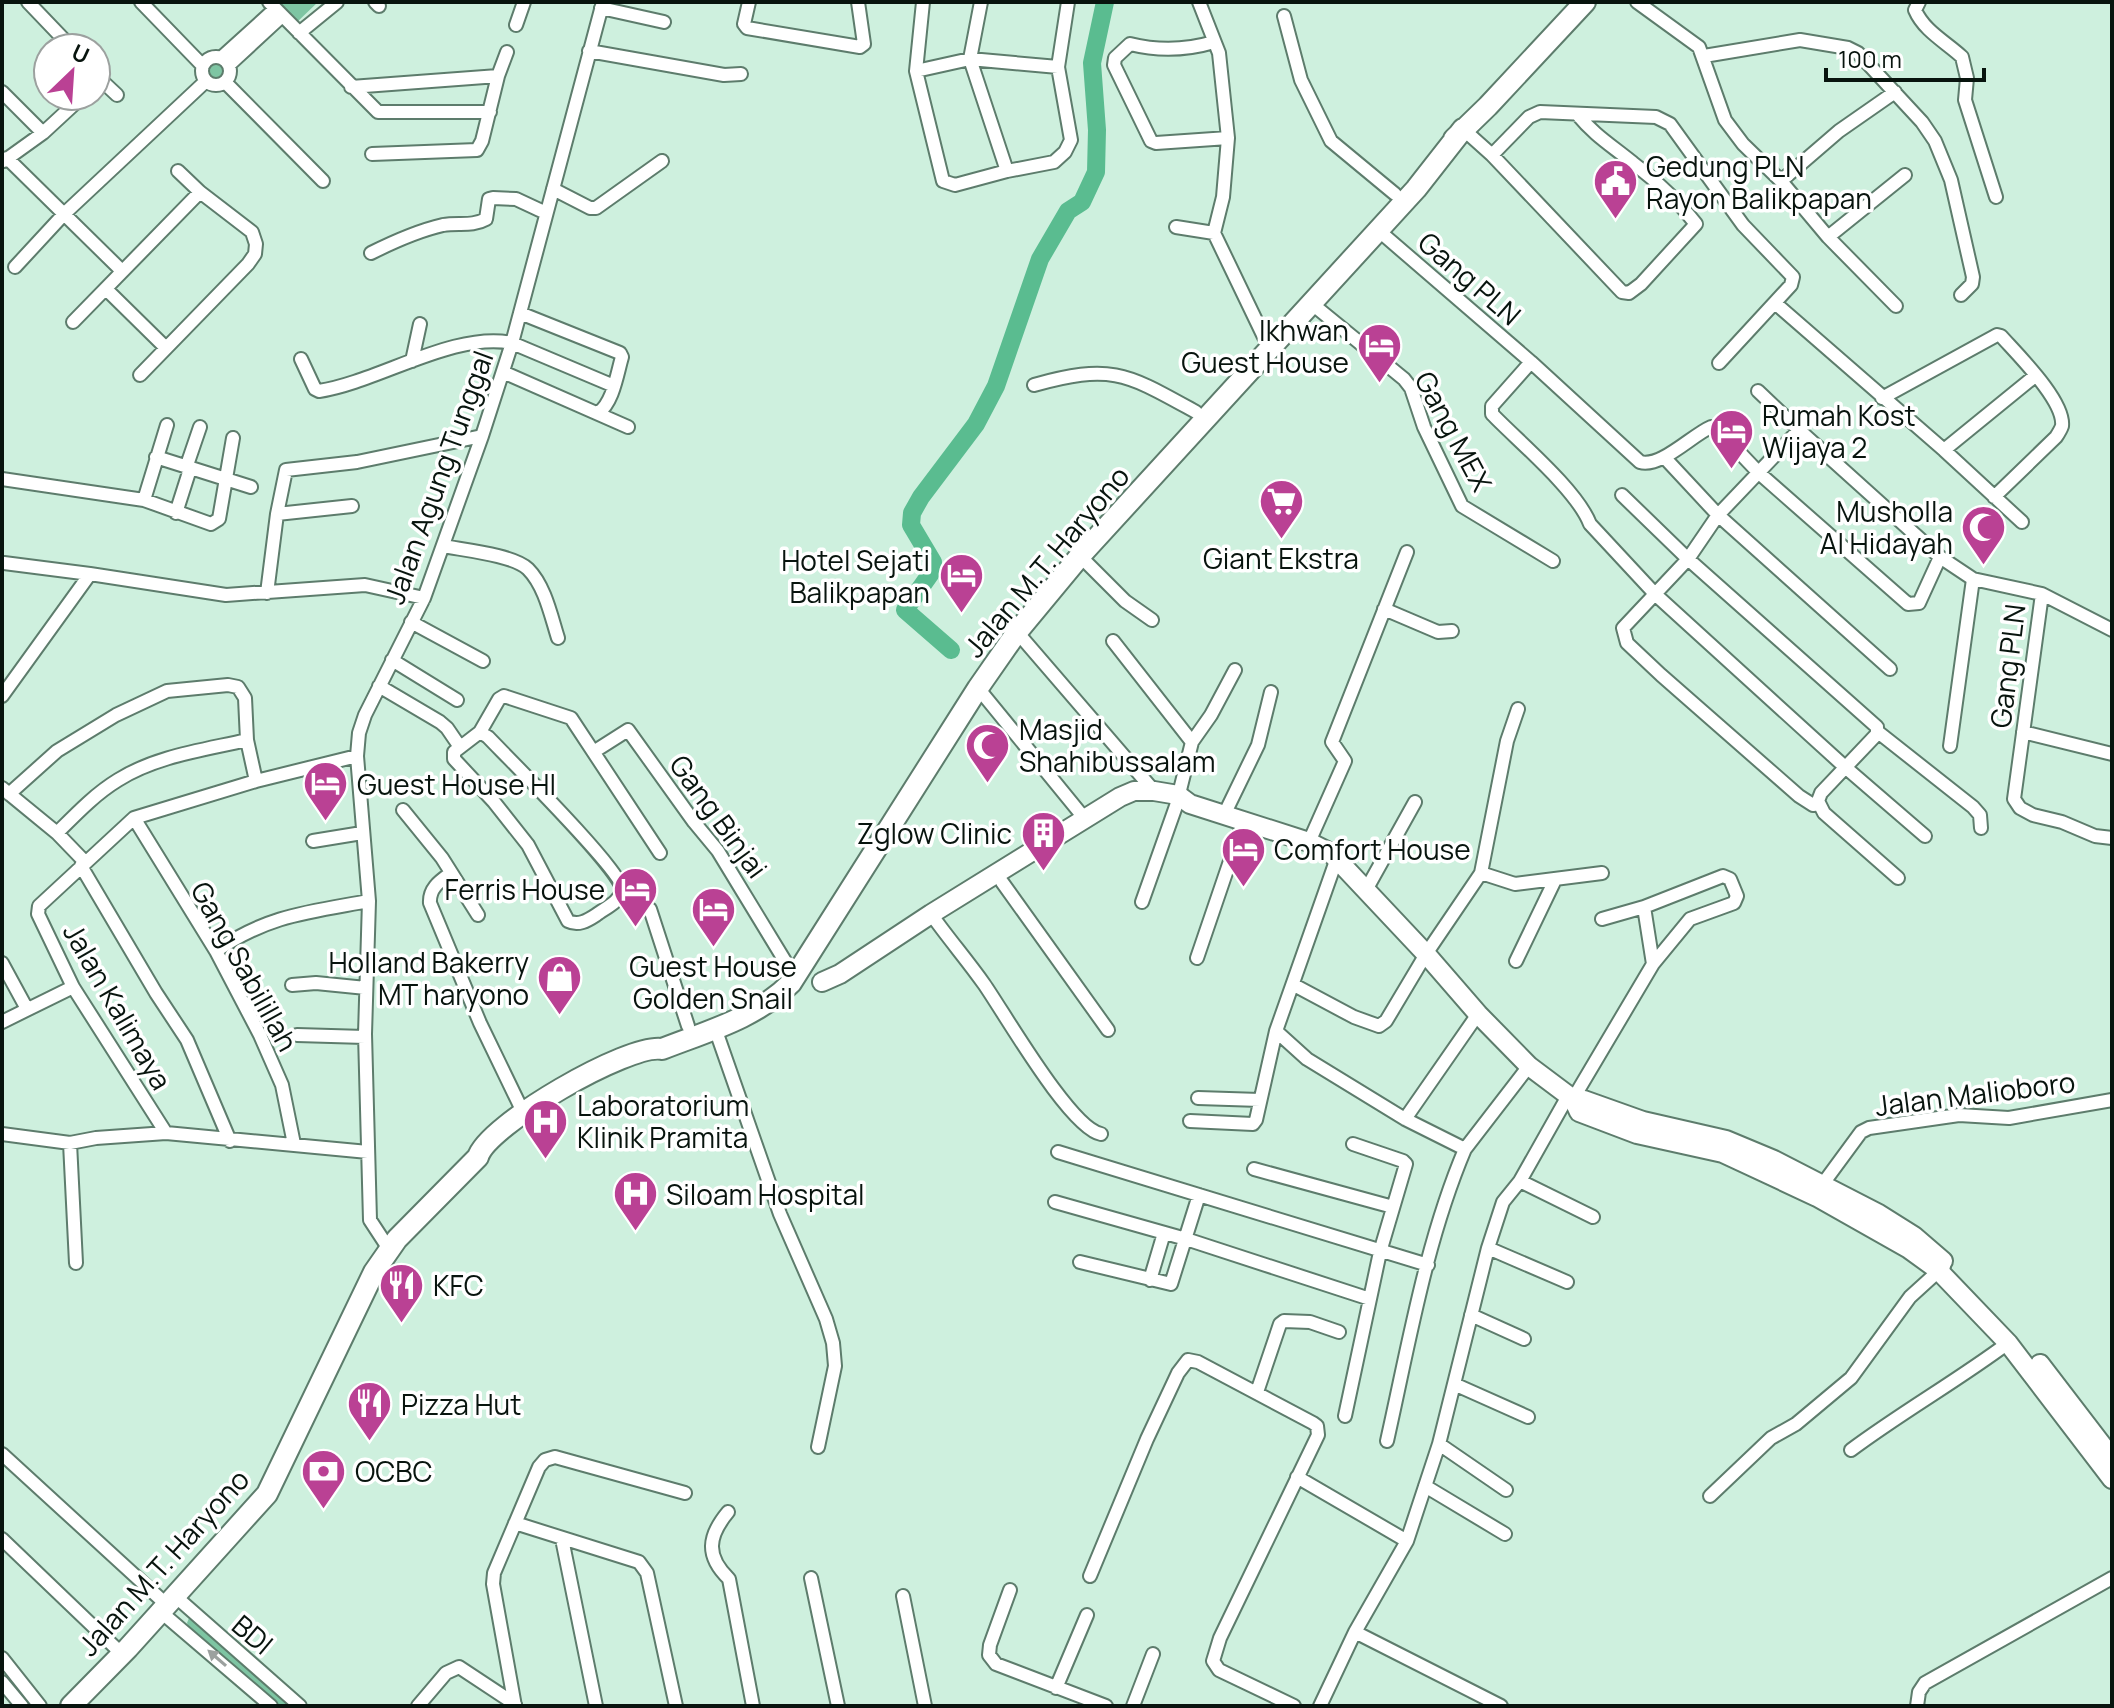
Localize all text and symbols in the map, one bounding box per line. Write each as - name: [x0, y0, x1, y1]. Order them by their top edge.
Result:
- north arrow: [32, 32, 112, 112]
- scale bar: [1826, 32, 1984, 82]
- text: U: [67, 37, 94, 71]
- text: 100 m: [1838, 42, 1902, 75]
- place label: Gedung PLN Rayon Balikpapan: [1646, 147, 1872, 217]
- public building icon: Gedung PLN Rayon Balikpapan: [1591, 158, 1639, 221]
- street label: Gang PLN: [1411, 223, 1529, 333]
- place label: Ikhwan Guest House: [1181, 311, 1349, 381]
- hotel icon: Ikhwan Guest House: [1356, 322, 1404, 385]
- street label: Jalan Agung Tunggal: [375, 345, 501, 609]
- street label: Gang MEX: [1407, 364, 1501, 498]
- place label: Rumah Kost Wijaya 2: [1762, 396, 1916, 466]
- hotel icon: Rumah Kost Wijaya 2: [1707, 407, 1755, 470]
- street label: Jalan M.T. Haryono: [955, 457, 1137, 665]
- supermarket icon: Giant Ekstra: [1257, 477, 1305, 540]
- place label: Musholla Al Hidayah: [1820, 492, 1953, 562]
- mosque icon: Musholla Al Hidayah: [1960, 503, 2008, 566]
- place label: Giant Ekstra: [1203, 539, 1359, 577]
- place label: Hotel Sejati Balikpapan: [781, 541, 930, 611]
- hotel icon: Hotel Sejati Balikpapan: [937, 552, 985, 615]
- street label: Gang PLN: [1981, 602, 2033, 730]
- place label: Masjid Shahibussalam: [1019, 710, 1216, 780]
- mosque icon: Masjid Shahibussalam: [964, 721, 1012, 784]
- street label: Gang Binjai: [661, 747, 777, 885]
- hotel icon: Guest House HI: [302, 760, 350, 823]
- place label: Guest House HI: [357, 765, 556, 803]
- building icon: Zglow Clinic: [1019, 809, 1067, 872]
- place label: Zglow Clinic: [857, 814, 1012, 852]
- hotel icon: Comfort House: [1219, 825, 1267, 888]
- place label: Comfort House: [1274, 830, 1471, 868]
- hotel icon: Ferris House: [612, 865, 660, 928]
- place label: Ferris House: [445, 870, 605, 908]
- street label: Gang Sabilillah: [183, 874, 307, 1058]
- hotel icon: Guest House Golden Snail: [689, 885, 737, 948]
- street label: Jalan Kalimaya: [55, 916, 181, 1096]
- place label: Holland Bakerry MT haryono: [328, 943, 529, 1013]
- place label: Guest House Golden Snail: [629, 947, 797, 1017]
- shop icon: Holland Bakerry MT haryono: [536, 954, 584, 1017]
- street label: Jalan Malioboro: [1873, 1062, 2077, 1124]
- place label: Laboratorium Klinik Pramita: [577, 1086, 749, 1156]
- hospital icon: Laboratorium Klinik Pramita: [522, 1097, 570, 1160]
- hospital icon: Siloam Hospital: [611, 1170, 659, 1233]
- place label: Siloam Hospital: [666, 1175, 865, 1213]
- restaurant icon: KFC: [378, 1261, 426, 1324]
- place label: KFC: [433, 1266, 484, 1304]
- restaurant icon: Pizza Hut: [346, 1380, 394, 1443]
- place label: Pizza Hut: [401, 1385, 521, 1423]
- bank icon: OCBC: [300, 1447, 348, 1510]
- place label: OCBC: [355, 1452, 433, 1490]
- street label: Jalan M.T. Haryono: [69, 1461, 257, 1663]
- street label: BDI: [225, 1606, 281, 1662]
- one-way arrow: [207, 1650, 226, 1668]

